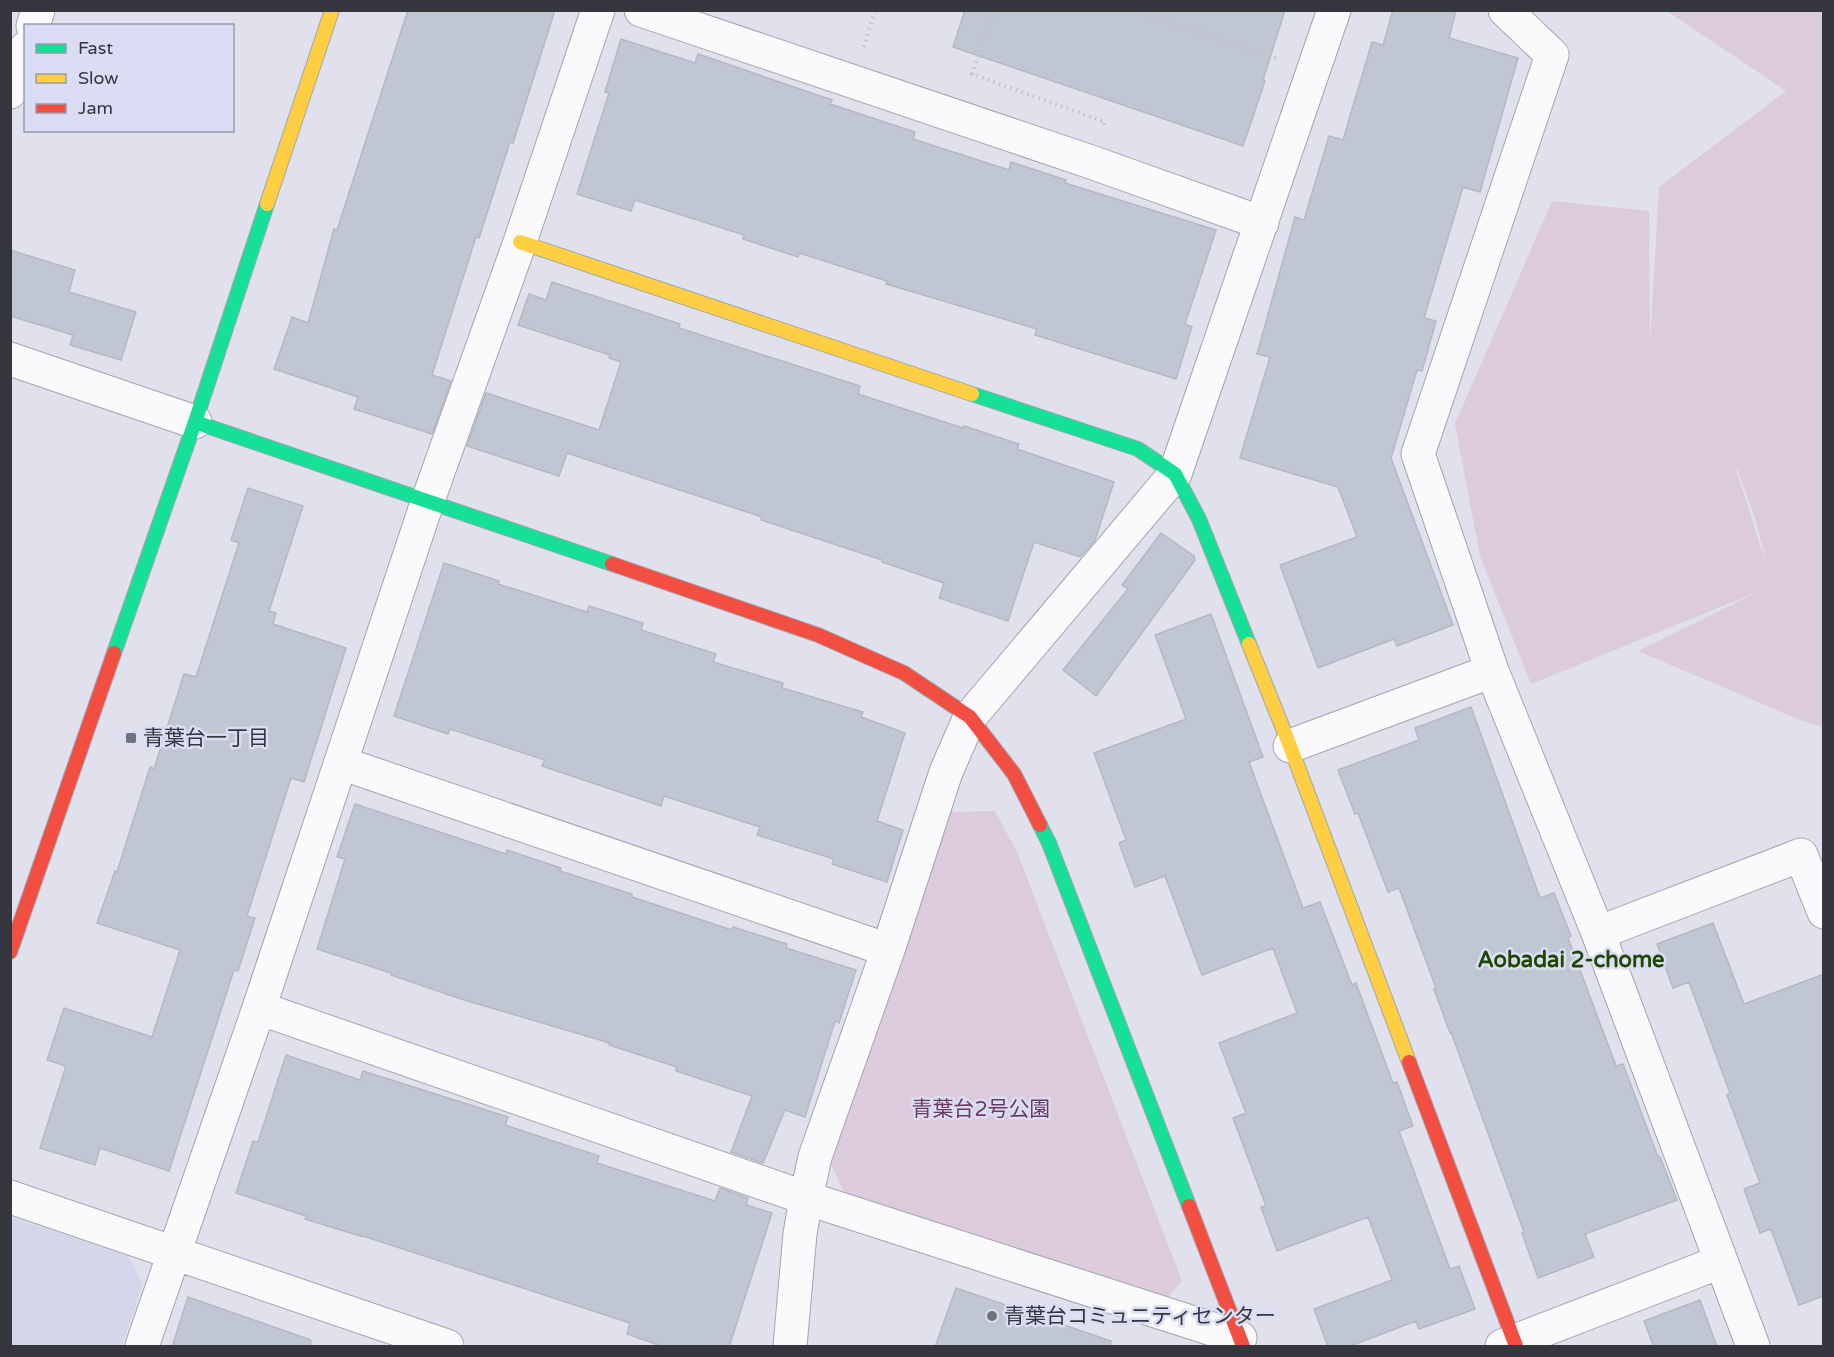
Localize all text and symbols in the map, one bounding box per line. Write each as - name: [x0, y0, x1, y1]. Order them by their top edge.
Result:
- legend: [24, 24, 234, 132]
- text: Fast: [78, 37, 113, 59]
- text: Slow: [78, 67, 119, 89]
- text: Jam: [78, 97, 113, 119]
- place label: 青葉台一丁目: [143, 726, 269, 751]
- marker: 青葉台一丁目: [124, 731, 138, 745]
- district label: Aobadai 2-chome: [1477, 947, 1665, 973]
- park label: 青葉台2号公園: [911, 1097, 1051, 1122]
- place label: 青葉台コミュニティセンター: [1004, 1304, 1276, 1329]
- marker: 青葉台コミュニティセンター: [985, 1309, 999, 1323]

